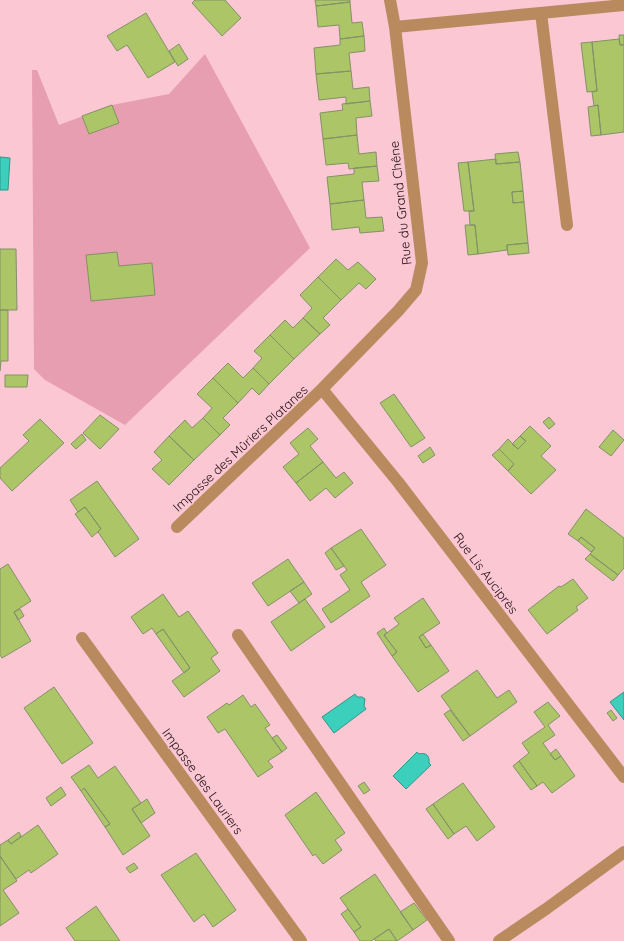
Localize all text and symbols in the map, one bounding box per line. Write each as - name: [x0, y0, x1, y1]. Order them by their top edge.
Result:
- street label: Rue du Grand Chêne: [386, 140, 414, 266]
- street label: Impasse des Mûriers Platanes: [169, 381, 311, 515]
- street label: Rue Lis Auciprès: [450, 529, 522, 617]
- street label: Impasse des Lauriers: [159, 725, 247, 837]

